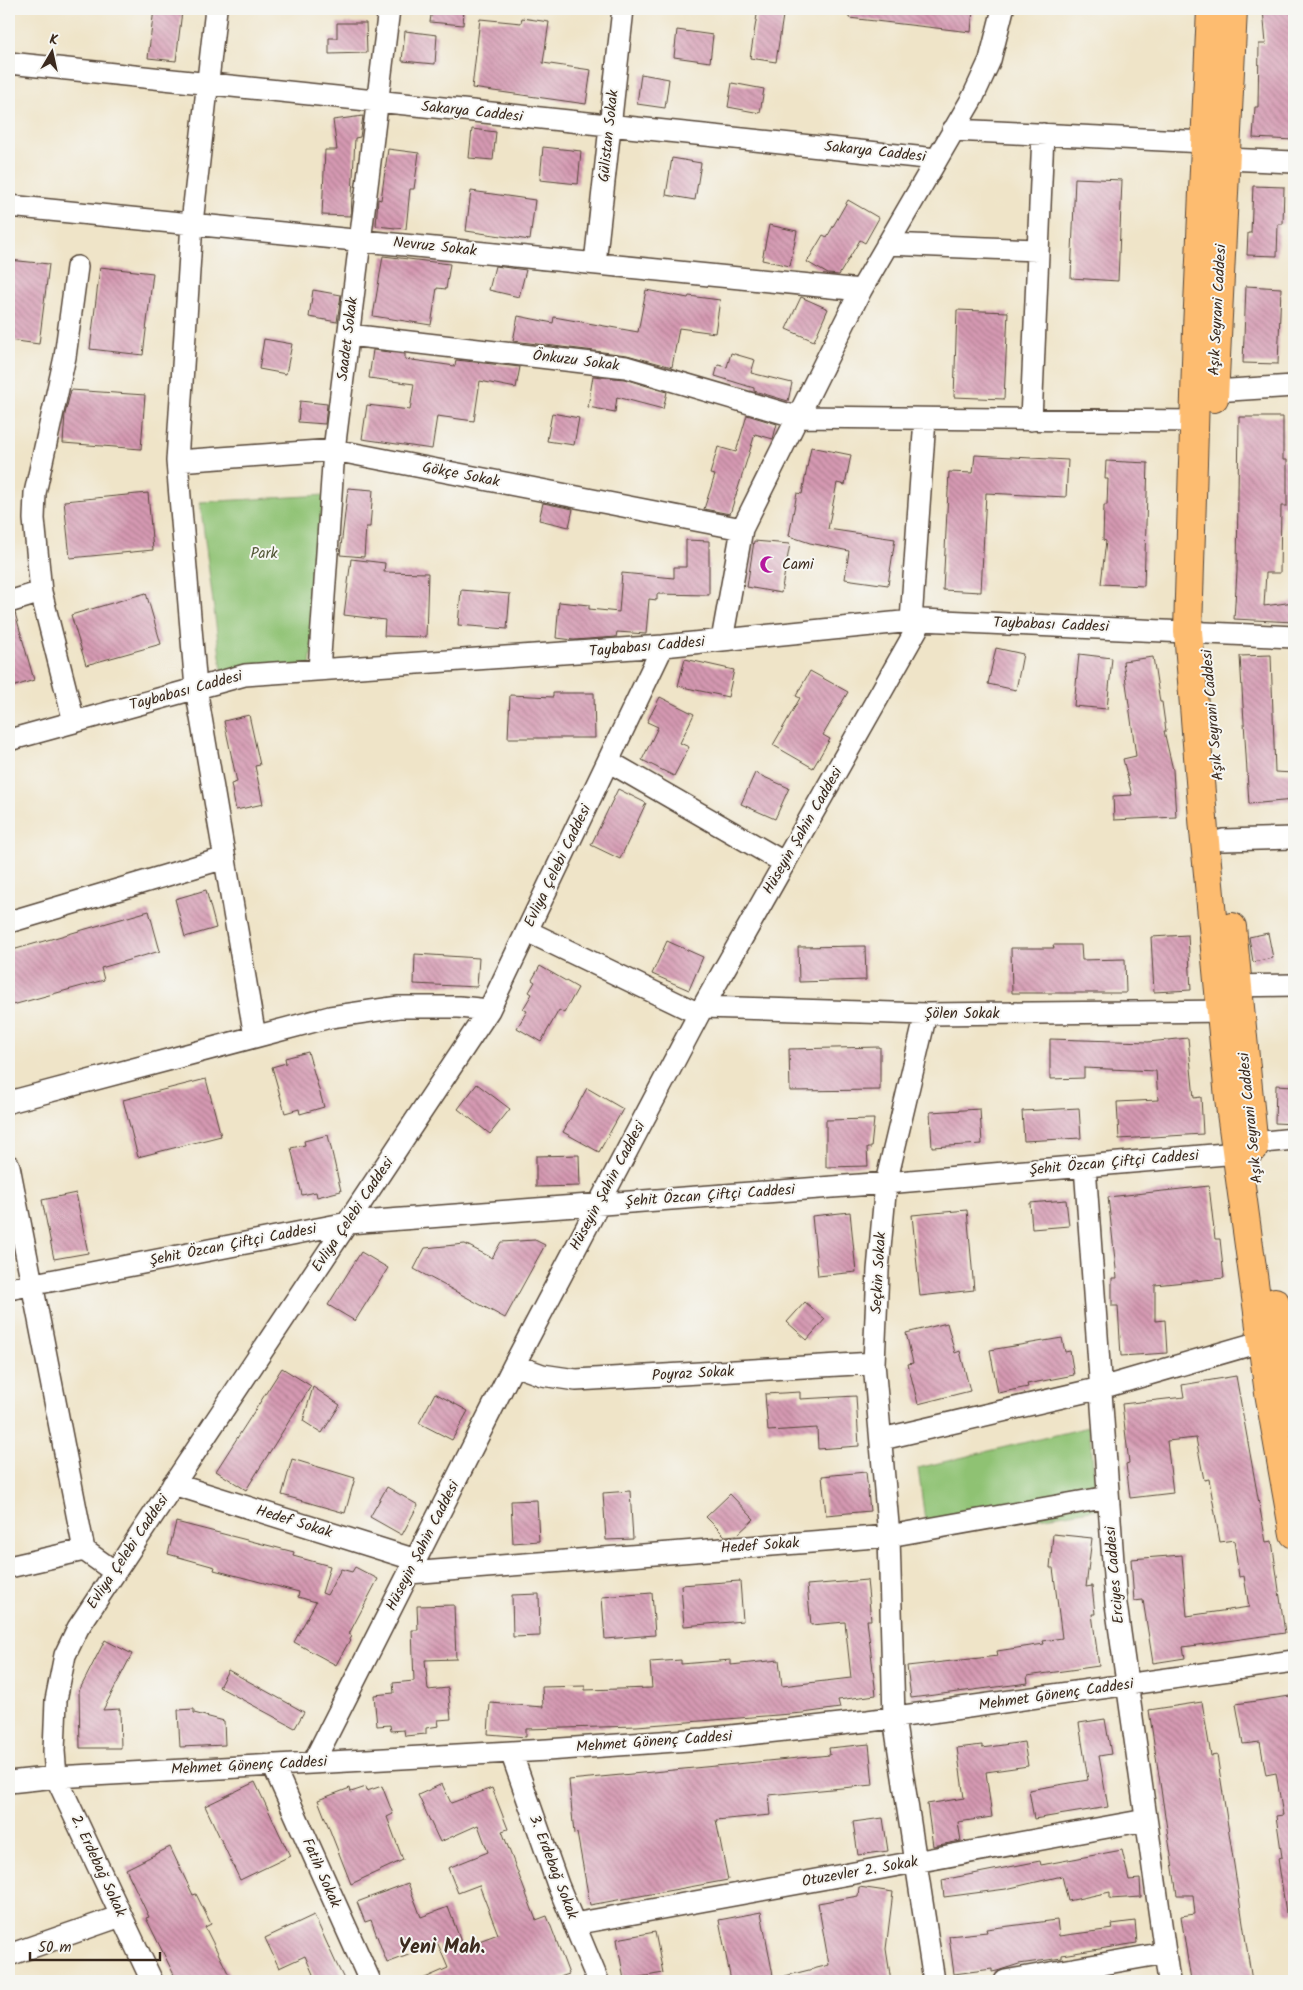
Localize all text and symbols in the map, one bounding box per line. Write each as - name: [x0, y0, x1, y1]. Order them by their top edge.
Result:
- north arrow: [28, 28, 78, 78]
- text: K: [48, 29, 60, 52]
- street label: Gülistan Sokak: [592, 88, 626, 183]
- street label: Sakarya Caddesi: [420, 95, 525, 129]
- street label: Sakarya Caddesi: [823, 135, 928, 169]
- street label: Nevruz Sokak: [392, 231, 479, 263]
- street label: Aşık Seyrani Caddesi: [1203, 242, 1233, 376]
- street label: Saadet Sokak: [331, 295, 365, 382]
- street label: Önkuzu Sokak: [531, 344, 622, 378]
- street label: Gökçe Sokak: [420, 456, 503, 494]
- park label: Park: [250, 542, 279, 566]
- place label: Cami: [782, 553, 815, 577]
- mosque icon: Cami: [758, 555, 778, 575]
- street label: Taybabası Caddesi: [993, 611, 1111, 639]
- street label: Taybabası Caddesi: [588, 630, 707, 664]
- street label: Aşık Seyrani Caddesi: [1195, 647, 1231, 782]
- street label: Taybabası Caddesi: [127, 664, 246, 718]
- street label: Hüseyin Şahin Caddesi: [757, 762, 850, 899]
- street label: Evliya Çelebi Caddesi: [518, 799, 599, 931]
- street label: Şölen Sokak: [924, 1002, 1001, 1026]
- street label: Aşık Seyrani Caddesi: [1232, 1050, 1270, 1185]
- street label: Hüseyin Şahin Caddesi: [564, 1116, 653, 1255]
- street label: Şehit Özcan Çiftçi Caddesi: [1028, 1144, 1201, 1182]
- street label: Evliya Çelebi Caddesi: [306, 1152, 401, 1277]
- street label: Şehit Özcan Çiftçi Caddesi: [624, 1178, 797, 1214]
- street label: Şehit Özcan Çiftçi Caddesi: [147, 1217, 320, 1273]
- street label: Seçkin Sokak: [865, 1231, 893, 1315]
- street label: Poyraz Sokak: [651, 1360, 736, 1388]
- street label: Hüseyin Şahin Caddesi: [380, 1475, 467, 1615]
- street label: Evliya Çelebi Caddesi: [81, 1489, 176, 1614]
- street label: Hedef Sokak: [253, 1499, 336, 1545]
- street label: Erciyes Caddesi: [1099, 1524, 1131, 1625]
- street label: Hedef Sokak: [720, 1531, 801, 1561]
- street label: Mehmet Gönenç Caddesi: [977, 1672, 1136, 1718]
- street label: Mehmet Gönenç Caddesi: [575, 1724, 734, 1759]
- street label: Mehmet Gönenç Caddesi: [170, 1750, 329, 1782]
- street label: 2. Erdebağ Sokak: [64, 1811, 133, 1922]
- street label: 3. Erdebağ Sokak: [522, 1811, 584, 1924]
- street label: Fatih Sokak: [295, 1834, 347, 1913]
- street label: Otuzevler 2. Sokak: [800, 1850, 921, 1894]
- scale bar: [30, 1930, 160, 1962]
- district label: Yeni Mah.: [399, 1932, 485, 1964]
- text: 50 m: [38, 1936, 72, 1960]

